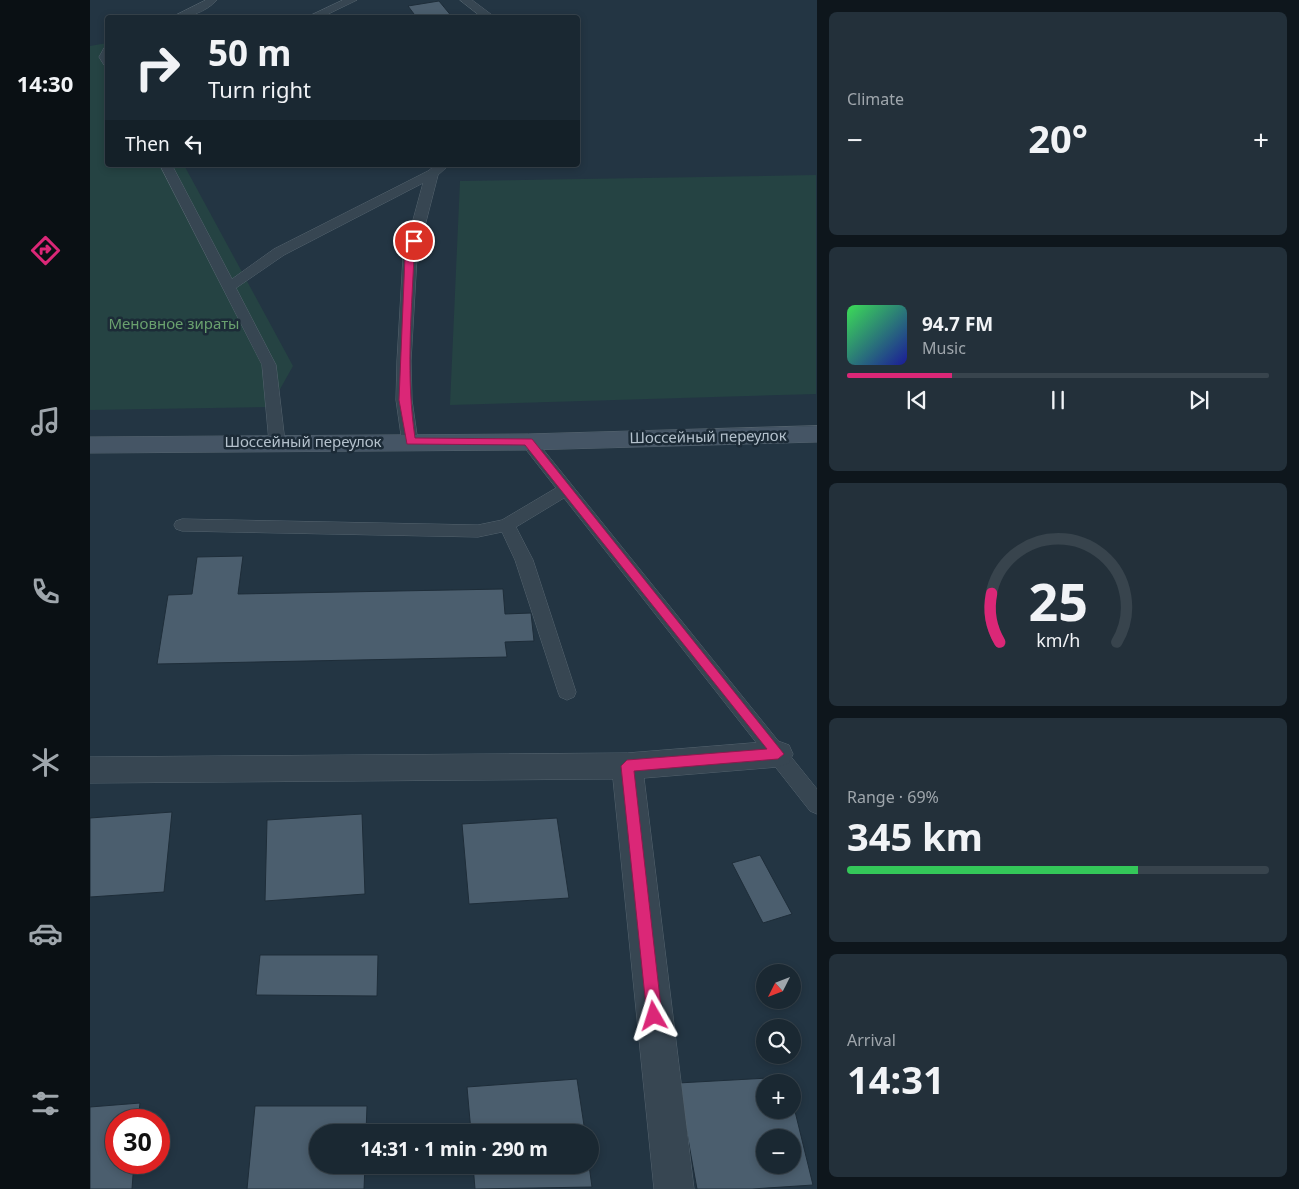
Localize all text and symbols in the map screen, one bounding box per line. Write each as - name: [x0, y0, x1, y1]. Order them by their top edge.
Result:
- text: 50 m: [208, 29, 291, 76]
- icon: right: [125, 35, 190, 100]
- text: 14:30: [17, 68, 73, 98]
- text: Turn right: [208, 74, 311, 104]
- text: Climate: [847, 88, 904, 110]
- text: 20°: [1028, 112, 1088, 164]
- text: −: [847, 120, 863, 158]
- text: +: [1253, 120, 1269, 158]
- icon: left: [180, 130, 208, 158]
- text: Then: [125, 131, 170, 157]
- pin: [393, 220, 435, 262]
- icon: arrive: [400, 227, 428, 255]
- icon: directions: [28, 233, 63, 268]
- text: 94.7 FM: [922, 311, 993, 337]
- park label: Меновное зираты: [108, 313, 240, 333]
- text: Music: [922, 337, 966, 359]
- icon: previous: [903, 386, 931, 414]
- icon: pause: [1044, 386, 1072, 414]
- icon: next: [1185, 386, 1213, 414]
- icon: music: [28, 404, 63, 439]
- street label: Шоссейный переулок: [629, 425, 787, 447]
- street label: Шоссейный переулок: [224, 431, 382, 451]
- text: 25: [1028, 565, 1088, 636]
- icon: phone: [28, 574, 63, 609]
- text: km/h: [1036, 628, 1080, 652]
- icon: climate: [28, 745, 63, 780]
- text: Range · 69%: [847, 786, 939, 808]
- text: 345 km: [847, 810, 983, 862]
- icon: car: [28, 916, 63, 951]
- north arrow: [756, 964, 801, 1009]
- map controls: [756, 964, 801, 1174]
- position arrow: [627, 989, 679, 1041]
- button: search: [756, 1019, 801, 1064]
- text: Arrival: [847, 1029, 896, 1051]
- text: 14:31: [847, 1053, 945, 1105]
- button: +: [756, 1074, 801, 1119]
- icon: filters: [28, 1086, 63, 1121]
- speed limit sign: 30: [105, 1109, 170, 1174]
- button: −: [756, 1129, 801, 1174]
- text: 14:31 · 1 min · 290 m: [360, 1136, 548, 1162]

